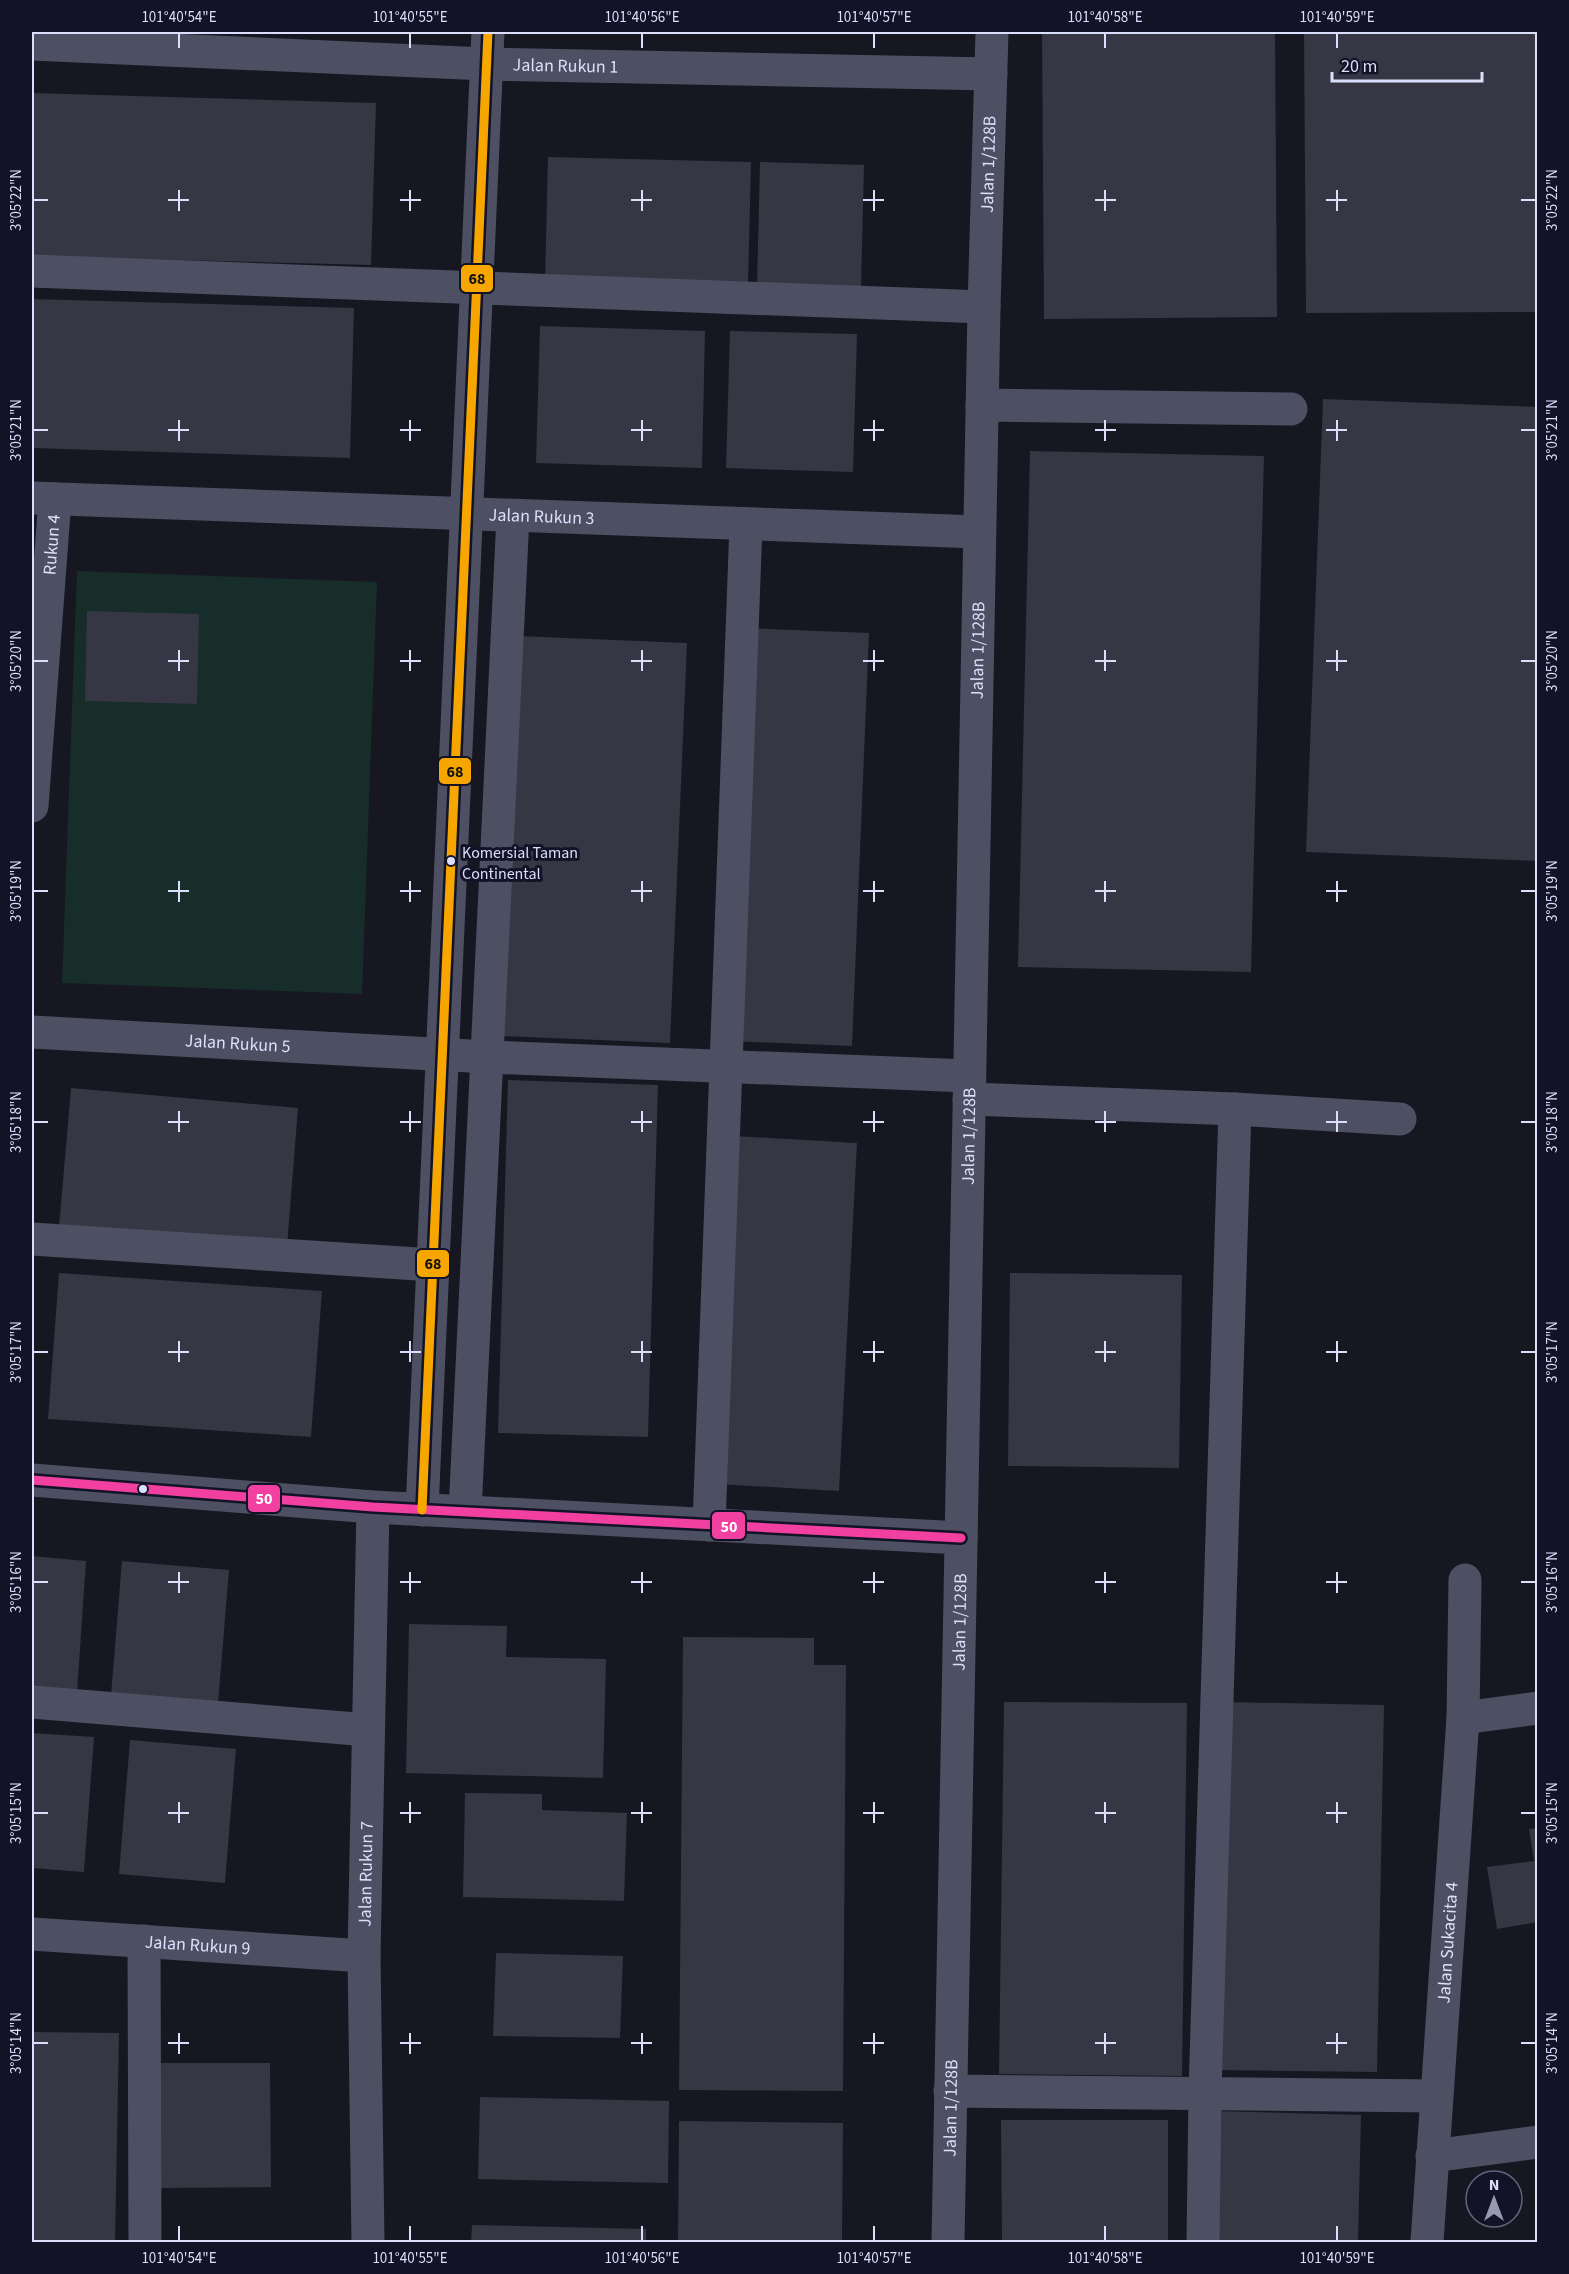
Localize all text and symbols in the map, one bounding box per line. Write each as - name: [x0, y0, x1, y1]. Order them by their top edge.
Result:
- text: 101°40'54"E: [141, 7, 217, 28]
- text: 101°40'55"E: [372, 7, 448, 28]
- text: 101°40'56"E: [604, 7, 680, 28]
- text: 101°40'57"E: [836, 7, 912, 28]
- text: 101°40'58"E: [1067, 7, 1143, 28]
- text: 101°40'59"E: [1299, 7, 1375, 28]
- scale bar: [1332, 45, 1482, 83]
- street label: Jalan Rukun 1: [512, 53, 619, 80]
- text: 20 m: [1341, 54, 1377, 79]
- street label: Jalan 1/128B: [975, 115, 1003, 214]
- text: 3°05'22"N: [6, 169, 27, 231]
- text: 3°05'22"N: [1542, 169, 1563, 231]
- line badge: 68: [460, 264, 494, 293]
- text: 68: [469, 268, 485, 290]
- text: 3°05'21"N: [6, 399, 27, 461]
- text: 3°05'21"N: [1542, 399, 1563, 461]
- street label: Jalan Rukun 3: [488, 502, 595, 531]
- street label: Rukun 4: [37, 513, 67, 576]
- street label: Jalan 1/128B: [965, 601, 992, 699]
- text: 3°05'20"N: [6, 630, 27, 692]
- text: 3°05'20"N: [1542, 630, 1563, 692]
- line badge: 68: [438, 757, 472, 785]
- text: 68: [447, 761, 463, 783]
- place label: Komersial Taman Continental: [462, 842, 578, 885]
- marker: Komersial Taman Continental: [445, 855, 457, 867]
- text: 3°05'19"N: [6, 860, 27, 922]
- text: 3°05'19"N: [1542, 860, 1563, 922]
- street label: Jalan Rukun 5: [184, 1028, 291, 1059]
- street label: Jalan 1/128B: [956, 1087, 982, 1185]
- text: 3°05'18"N: [6, 1091, 27, 1153]
- text: 3°05'18"N: [1542, 1091, 1563, 1153]
- line badge: 68: [416, 1249, 450, 1278]
- text: 68: [425, 1253, 441, 1275]
- text: 3°05'17"N: [6, 1321, 27, 1383]
- text: 3°05'17"N: [1542, 1321, 1563, 1383]
- unlabelled marker: [137, 1483, 149, 1495]
- line badge: 50: [247, 1484, 281, 1513]
- text: 50: [256, 1488, 272, 1510]
- line badge: 50: [711, 1511, 746, 1540]
- text: 50: [721, 1516, 737, 1538]
- text: 3°05'16"N: [6, 1551, 27, 1613]
- text: 3°05'16"N: [1542, 1551, 1563, 1613]
- street label: Jalan 1/128B: [947, 1573, 973, 1671]
- text: 3°05'15"N: [6, 1782, 27, 1844]
- text: 3°05'15"N: [1542, 1782, 1563, 1844]
- street label: Jalan Rukun 7: [353, 1821, 380, 1927]
- street label: Jalan Sukacita 4: [1431, 1881, 1465, 2004]
- street label: Jalan Rukun 9: [144, 1930, 251, 1961]
- text: 3°05'14"N: [6, 2012, 27, 2074]
- text: 3°05'14"N: [1542, 2012, 1563, 2074]
- street label: Jalan 1/128B: [938, 2059, 964, 2157]
- north arrow: [1464, 2169, 1524, 2229]
- text: N: [1489, 2174, 1499, 2196]
- text: 101°40'54"E: [141, 2248, 217, 2269]
- text: 101°40'55"E: [372, 2248, 448, 2269]
- text: 101°40'56"E: [604, 2248, 680, 2269]
- text: 101°40'57"E: [836, 2248, 912, 2269]
- text: 101°40'58"E: [1067, 2248, 1143, 2269]
- text: 101°40'59"E: [1299, 2248, 1375, 2269]

